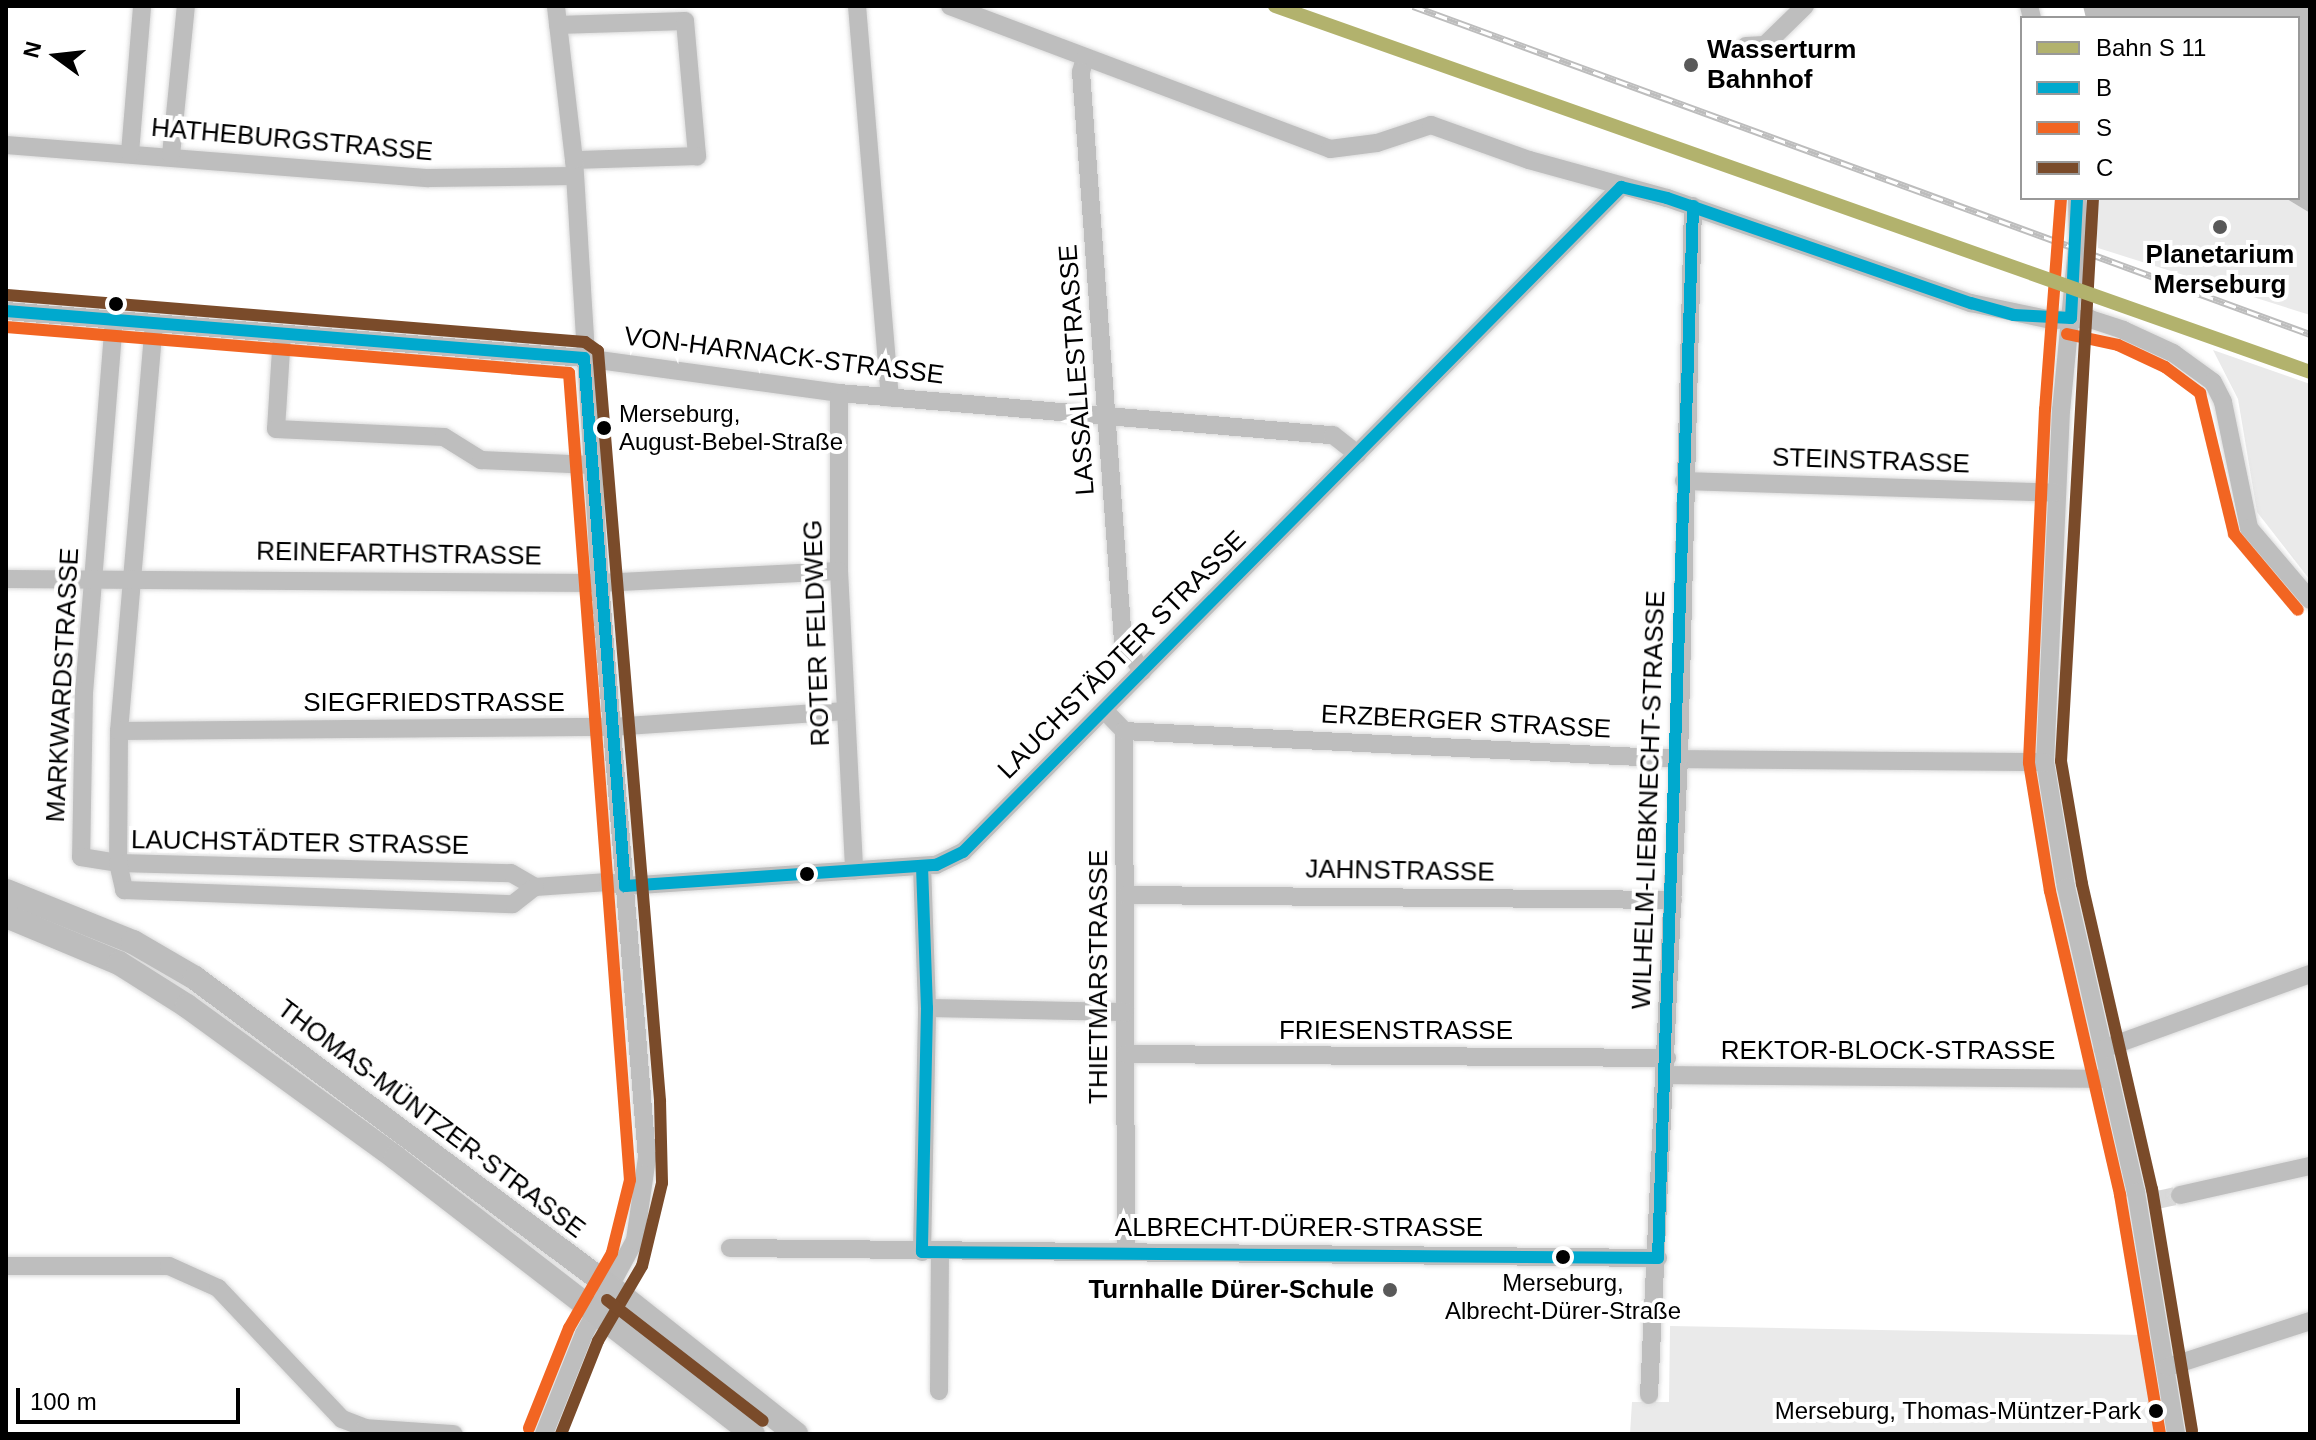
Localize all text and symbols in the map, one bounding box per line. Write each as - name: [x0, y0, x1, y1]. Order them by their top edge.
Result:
- north arrow: [16, 16, 96, 96]
- legend: [2020, 16, 2300, 200]
- place label: Wasserturm Bahnhof: [1707, 34, 1856, 96]
- text: Bahn S 11: [2096, 34, 2206, 61]
- text: N: [18, 39, 46, 61]
- marker: Wasserturm Bahnhof: [1682, 56, 1700, 74]
- text: B: [2096, 74, 2112, 101]
- street label: HATHEBURGSTRASSE: [150, 112, 434, 168]
- text: S: [2096, 114, 2112, 141]
- text: C: [2096, 154, 2113, 181]
- marker: Planetarium Merseburg: [2211, 218, 2229, 236]
- place label: Planetarium Merseburg: [2146, 239, 2294, 300]
- street label: LASSALLESTRASSE: [1053, 243, 1101, 497]
- unlabelled marker: [108, 296, 124, 312]
- street label: VON-HARNACK-STRASSE: [622, 321, 946, 391]
- place label: Merseburg, August-Bebel-Straße: [619, 400, 843, 456]
- marker: Merseburg, August-Bebel-Straße: [596, 420, 612, 436]
- street label: STEINSTRASSE: [1772, 442, 1970, 480]
- street label: ROTER FELDWEG: [797, 519, 837, 747]
- street label: LAUCHSTÄDTER STRASSE: [991, 524, 1253, 786]
- street label: REINEFARTHSTRASSE: [256, 536, 542, 572]
- street label: MARKWARDSTRASSE: [40, 547, 86, 823]
- street label: WILHELM-LIEBKNECHT-STRASSE: [1626, 590, 1672, 1010]
- street label: SIEGFRIEDSTRASSE: [303, 687, 565, 719]
- street label: ERZBERGER STRASSE: [1320, 699, 1612, 745]
- street label: LAUCHSTÄDTER STRASSE: [131, 824, 469, 862]
- street label: THIETMARSTRASSE: [1083, 850, 1115, 1104]
- street label: JAHNSTRASSE: [1305, 854, 1495, 888]
- unlabelled marker: [799, 866, 815, 882]
- street label: THOMAS-MÜNTZER-STRASSE: [271, 993, 591, 1245]
- street label: FRIESENSTRASSE: [1279, 1015, 1513, 1047]
- street label: REKTOR-BLOCK-STRASSE: [1721, 1035, 2055, 1067]
- street label: ALBRECHT-DÜRER-STRASSE: [1115, 1212, 1483, 1244]
- marker: Merseburg, Albrecht-Dürer-Straße: [1555, 1249, 1571, 1265]
- place label: Merseburg, Albrecht-Dürer-Straße: [1445, 1269, 1681, 1325]
- place label: Turnhalle Dürer-Schule: [1088, 1274, 1374, 1306]
- marker: Turnhalle Dürer-Schule: [1381, 1281, 1399, 1299]
- scale bar: [20, 1372, 244, 1422]
- text: 100 m: [30, 1388, 97, 1415]
- place label: Merseburg, Thomas-Müntzer-Park: [1774, 1397, 2141, 1425]
- marker: Merseburg, Thomas-Müntzer-Park: [2148, 1403, 2164, 1419]

